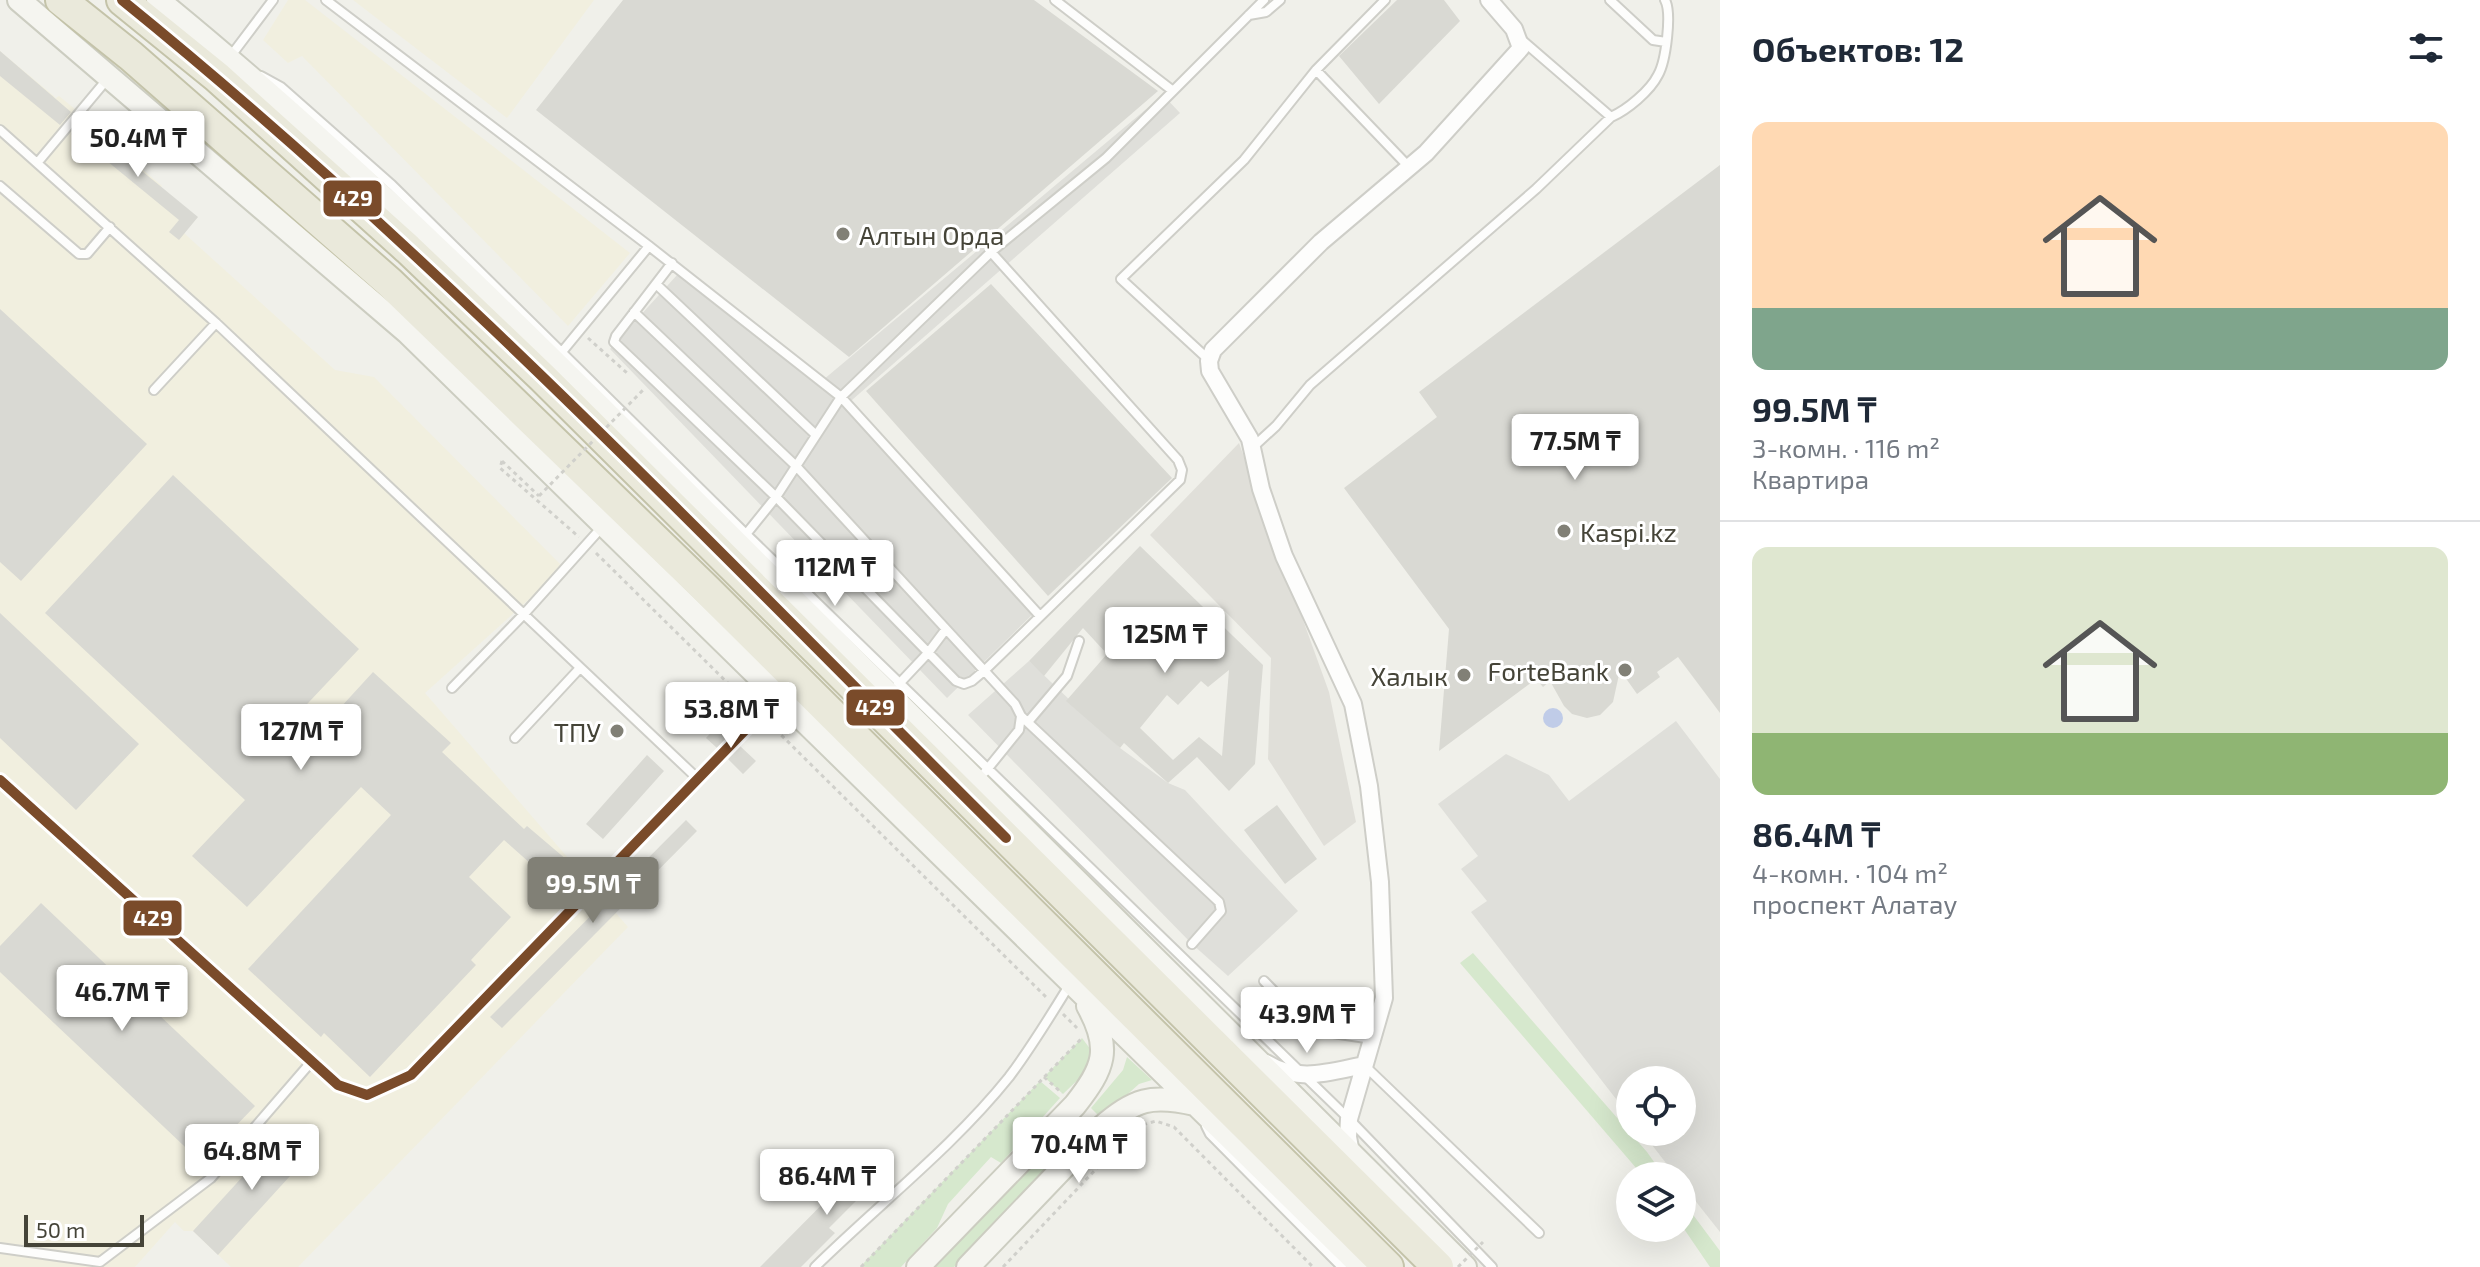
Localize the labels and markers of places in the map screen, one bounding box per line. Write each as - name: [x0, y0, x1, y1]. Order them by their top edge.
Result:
- pin: 50.4M ₸: [64, 111, 212, 179]
- place label: Алтын Орда: [859, 219, 1004, 250]
- marker: Алтын Орда: [834, 225, 852, 243]
- pin: 77.5M ₸: [1501, 414, 1649, 482]
- place label: Kaspi.kz: [1580, 516, 1677, 547]
- marker: Kaspi.kz: [1555, 522, 1573, 540]
- pin: 112M ₸: [770, 540, 900, 608]
- pin: 125M ₸: [1100, 607, 1230, 675]
- place label: ForteBank: [1488, 655, 1609, 686]
- place label: Халык: [1370, 660, 1448, 691]
- marker: ForteBank: [1616, 661, 1634, 679]
- marker: Халык: [1455, 666, 1473, 684]
- pin: 53.8M ₸: [657, 682, 805, 750]
- pin: 127M ₸: [236, 704, 366, 772]
- place label: ТПУ: [554, 716, 601, 747]
- marker: ТПУ: [608, 722, 626, 740]
- pin: 99.5M ₸: [519, 857, 667, 925]
- pin: 46.7M ₸: [48, 965, 196, 1033]
- pin: 43.9M ₸: [1233, 987, 1381, 1055]
- pin: 70.4M ₸: [1005, 1117, 1153, 1185]
- pin: 64.8M ₸: [178, 1124, 326, 1192]
- pin: 86.4M ₸: [753, 1149, 901, 1217]

